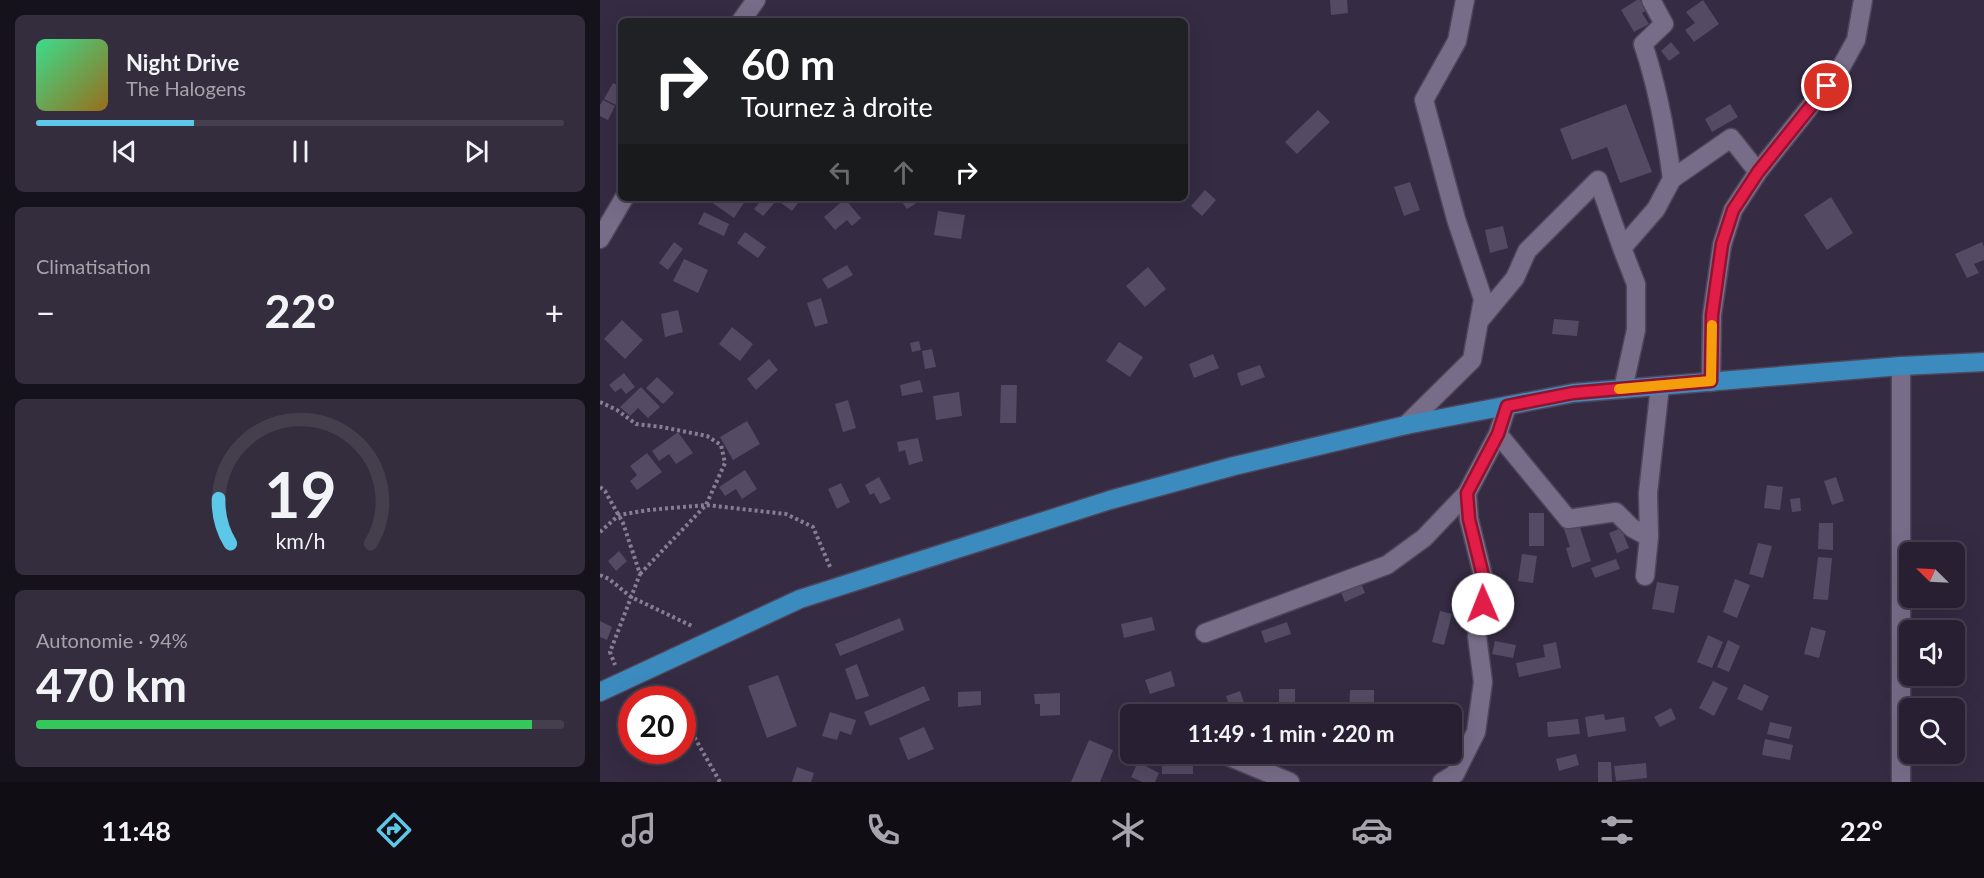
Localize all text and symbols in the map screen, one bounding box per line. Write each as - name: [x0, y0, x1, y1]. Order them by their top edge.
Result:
- text: 60 m: [741, 39, 835, 89]
- icon: right: [642, 42, 720, 120]
- text: Night Drive: [126, 49, 239, 76]
- pin: [1801, 60, 1852, 111]
- icon: arrive: [1810, 69, 1843, 102]
- text: The Halogens: [126, 76, 246, 100]
- text: Tournez à droite: [741, 90, 933, 123]
- icon: previous: [108, 135, 141, 168]
- icon: pause: [284, 135, 317, 168]
- icon: next: [460, 135, 493, 168]
- icon: left: [824, 156, 857, 189]
- icon: ahead: [887, 156, 920, 189]
- icon: right: [950, 156, 983, 189]
- text: Climatisation: [36, 254, 151, 278]
- text: 22°: [265, 284, 335, 338]
- text: −: [36, 292, 55, 332]
- text: +: [545, 292, 564, 332]
- text: 19: [264, 456, 336, 531]
- text: km/h: [275, 528, 325, 554]
- north arrow: [1899, 542, 1965, 608]
- map controls: [1899, 542, 1965, 764]
- position arrow: [1451, 572, 1515, 636]
- button: sound: [1899, 620, 1965, 686]
- text: Autonomie · 94%: [36, 628, 188, 652]
- text: 470 km: [36, 658, 187, 712]
- speed limit sign: 20: [618, 686, 696, 764]
- button: search: [1899, 698, 1965, 764]
- text: 11:49 · 1 min · 220 m: [1188, 720, 1394, 747]
- icon: directions: [373, 809, 415, 851]
- icon: music: [618, 809, 660, 851]
- icon: phone: [862, 809, 904, 851]
- icon: climate: [1107, 809, 1149, 851]
- icon: car: [1351, 809, 1393, 851]
- icon: filters: [1596, 809, 1638, 851]
- text: 11:48: [101, 814, 171, 847]
- text: 22°: [1840, 814, 1883, 847]

